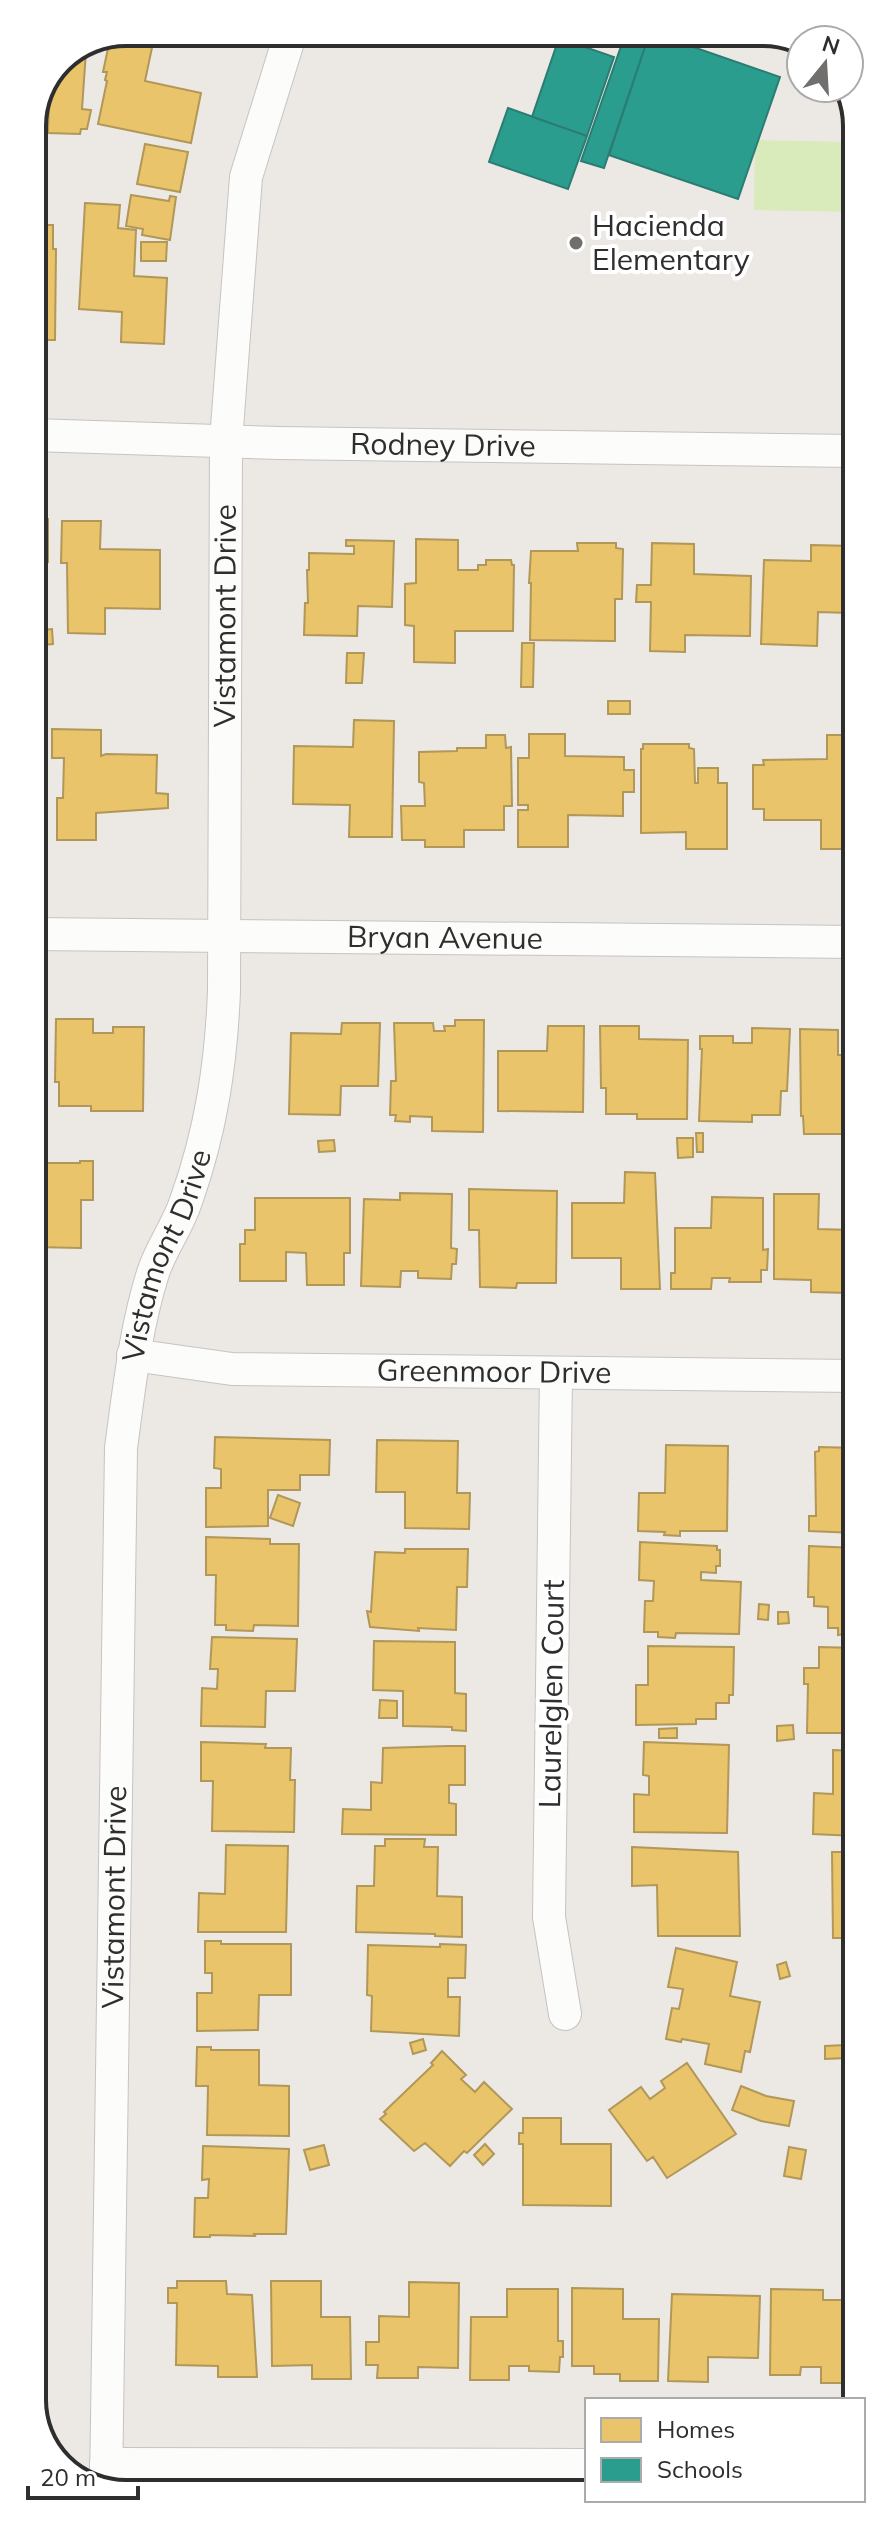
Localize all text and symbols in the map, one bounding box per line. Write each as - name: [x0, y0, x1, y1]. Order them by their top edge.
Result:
- north arrow: [785, 24, 865, 104]
- text: N: [819, 29, 843, 61]
- place label: Hacienda Elementary: [592, 206, 750, 278]
- marker: Hacienda Elementary: [567, 234, 585, 252]
- street label: Rodney Drive: [350, 424, 536, 465]
- street label: Vistamont Drive: [205, 504, 244, 727]
- street label: Bryan Avenue: [347, 917, 543, 957]
- street label: Vistamont Drive: [113, 1145, 219, 1365]
- street label: Greenmoor Drive: [376, 1351, 612, 1391]
- street label: Laurelglen Court: [530, 1579, 572, 1809]
- street label: Vistamont Drive: [93, 1785, 134, 2009]
- legend: [585, 2398, 865, 2502]
- text: Homes: [657, 2414, 735, 2444]
- scale bar: [28, 2450, 138, 2500]
- text: Schools: [657, 2454, 743, 2484]
- text: 20 m: [40, 2462, 96, 2492]

